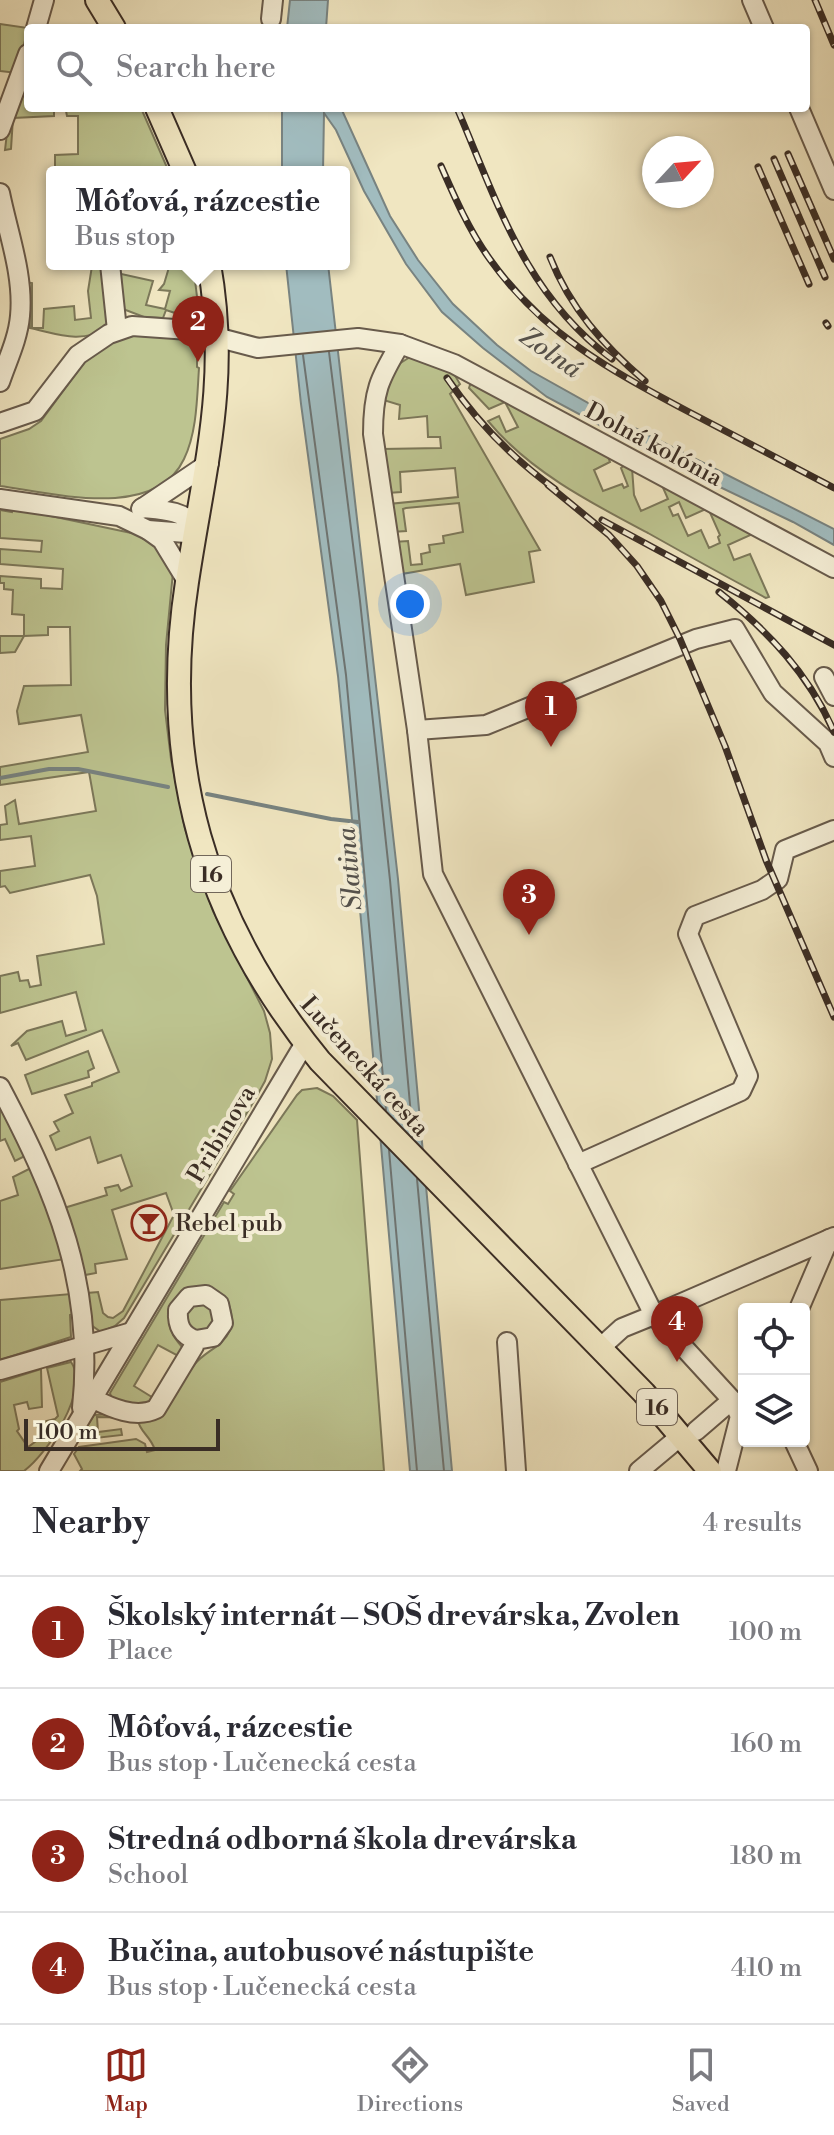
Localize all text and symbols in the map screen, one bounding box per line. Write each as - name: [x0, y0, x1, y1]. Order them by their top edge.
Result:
- search box: [24, 24, 810, 112]
- icon: search: [52, 46, 96, 90]
- text: Search here: [116, 49, 276, 87]
- north arrow: [642, 136, 714, 208]
- popup: [46, 166, 350, 270]
- text: Môťová, rázcestie: [76, 183, 320, 221]
- text: Bus stop: [76, 221, 176, 253]
- pin: 2: [172, 296, 224, 362]
- water label: Zolná: [513, 320, 588, 386]
- street label: Dolná kolónia: [580, 396, 728, 494]
- your location: [390, 584, 430, 624]
- pin: 1: [525, 681, 577, 747]
- water label: Slatina: [330, 825, 370, 912]
- road number: 16: [191, 856, 231, 892]
- pin: 3: [503, 869, 555, 935]
- street label: Lučenecká cesta: [293, 990, 436, 1144]
- street label: Pribinova: [181, 1080, 263, 1189]
- bar icon: Rebel pub: [130, 1204, 168, 1242]
- place label: Rebel pub: [175, 1209, 283, 1239]
- pin: 4: [651, 1296, 703, 1362]
- map controls: [738, 1303, 810, 1447]
- button: locate: [738, 1303, 810, 1375]
- button: layers: [738, 1375, 810, 1447]
- road number: 16: [637, 1389, 677, 1425]
- scale bar: [24, 1415, 220, 1451]
- text: 100 m: [36, 1419, 98, 1446]
- text: Nearby: [32, 1502, 150, 1544]
- text: 4 results: [703, 1507, 802, 1539]
- text: Školský internát – SOŠ drevárska, Zvolen: [108, 1597, 680, 1635]
- text: 1: [52, 1616, 64, 1648]
- text: 100 m: [729, 1616, 802, 1648]
- text: Place: [108, 1635, 173, 1667]
- text: Môťová, rázcestie: [108, 1709, 353, 1747]
- text: 2: [50, 1728, 66, 1760]
- text: 160 m: [731, 1728, 802, 1760]
- text: Bus stop · Lučenecká cesta: [108, 1747, 417, 1779]
- text: Stredná odborná škola drevárska: [108, 1821, 577, 1859]
- text: 3: [50, 1840, 66, 1872]
- text: 180 m: [730, 1840, 802, 1872]
- text: School: [108, 1859, 188, 1891]
- text: Bučina, autobusové nástupište: [108, 1933, 534, 1971]
- text: 4: [49, 1952, 67, 1984]
- text: 410 m: [731, 1952, 802, 1984]
- text: Bus stop · Lučenecká cesta: [108, 1971, 417, 2003]
- tab: Map: [104, 2043, 148, 2118]
- tab: Directions: [357, 2043, 463, 2118]
- tab: Saved: [672, 2043, 730, 2118]

